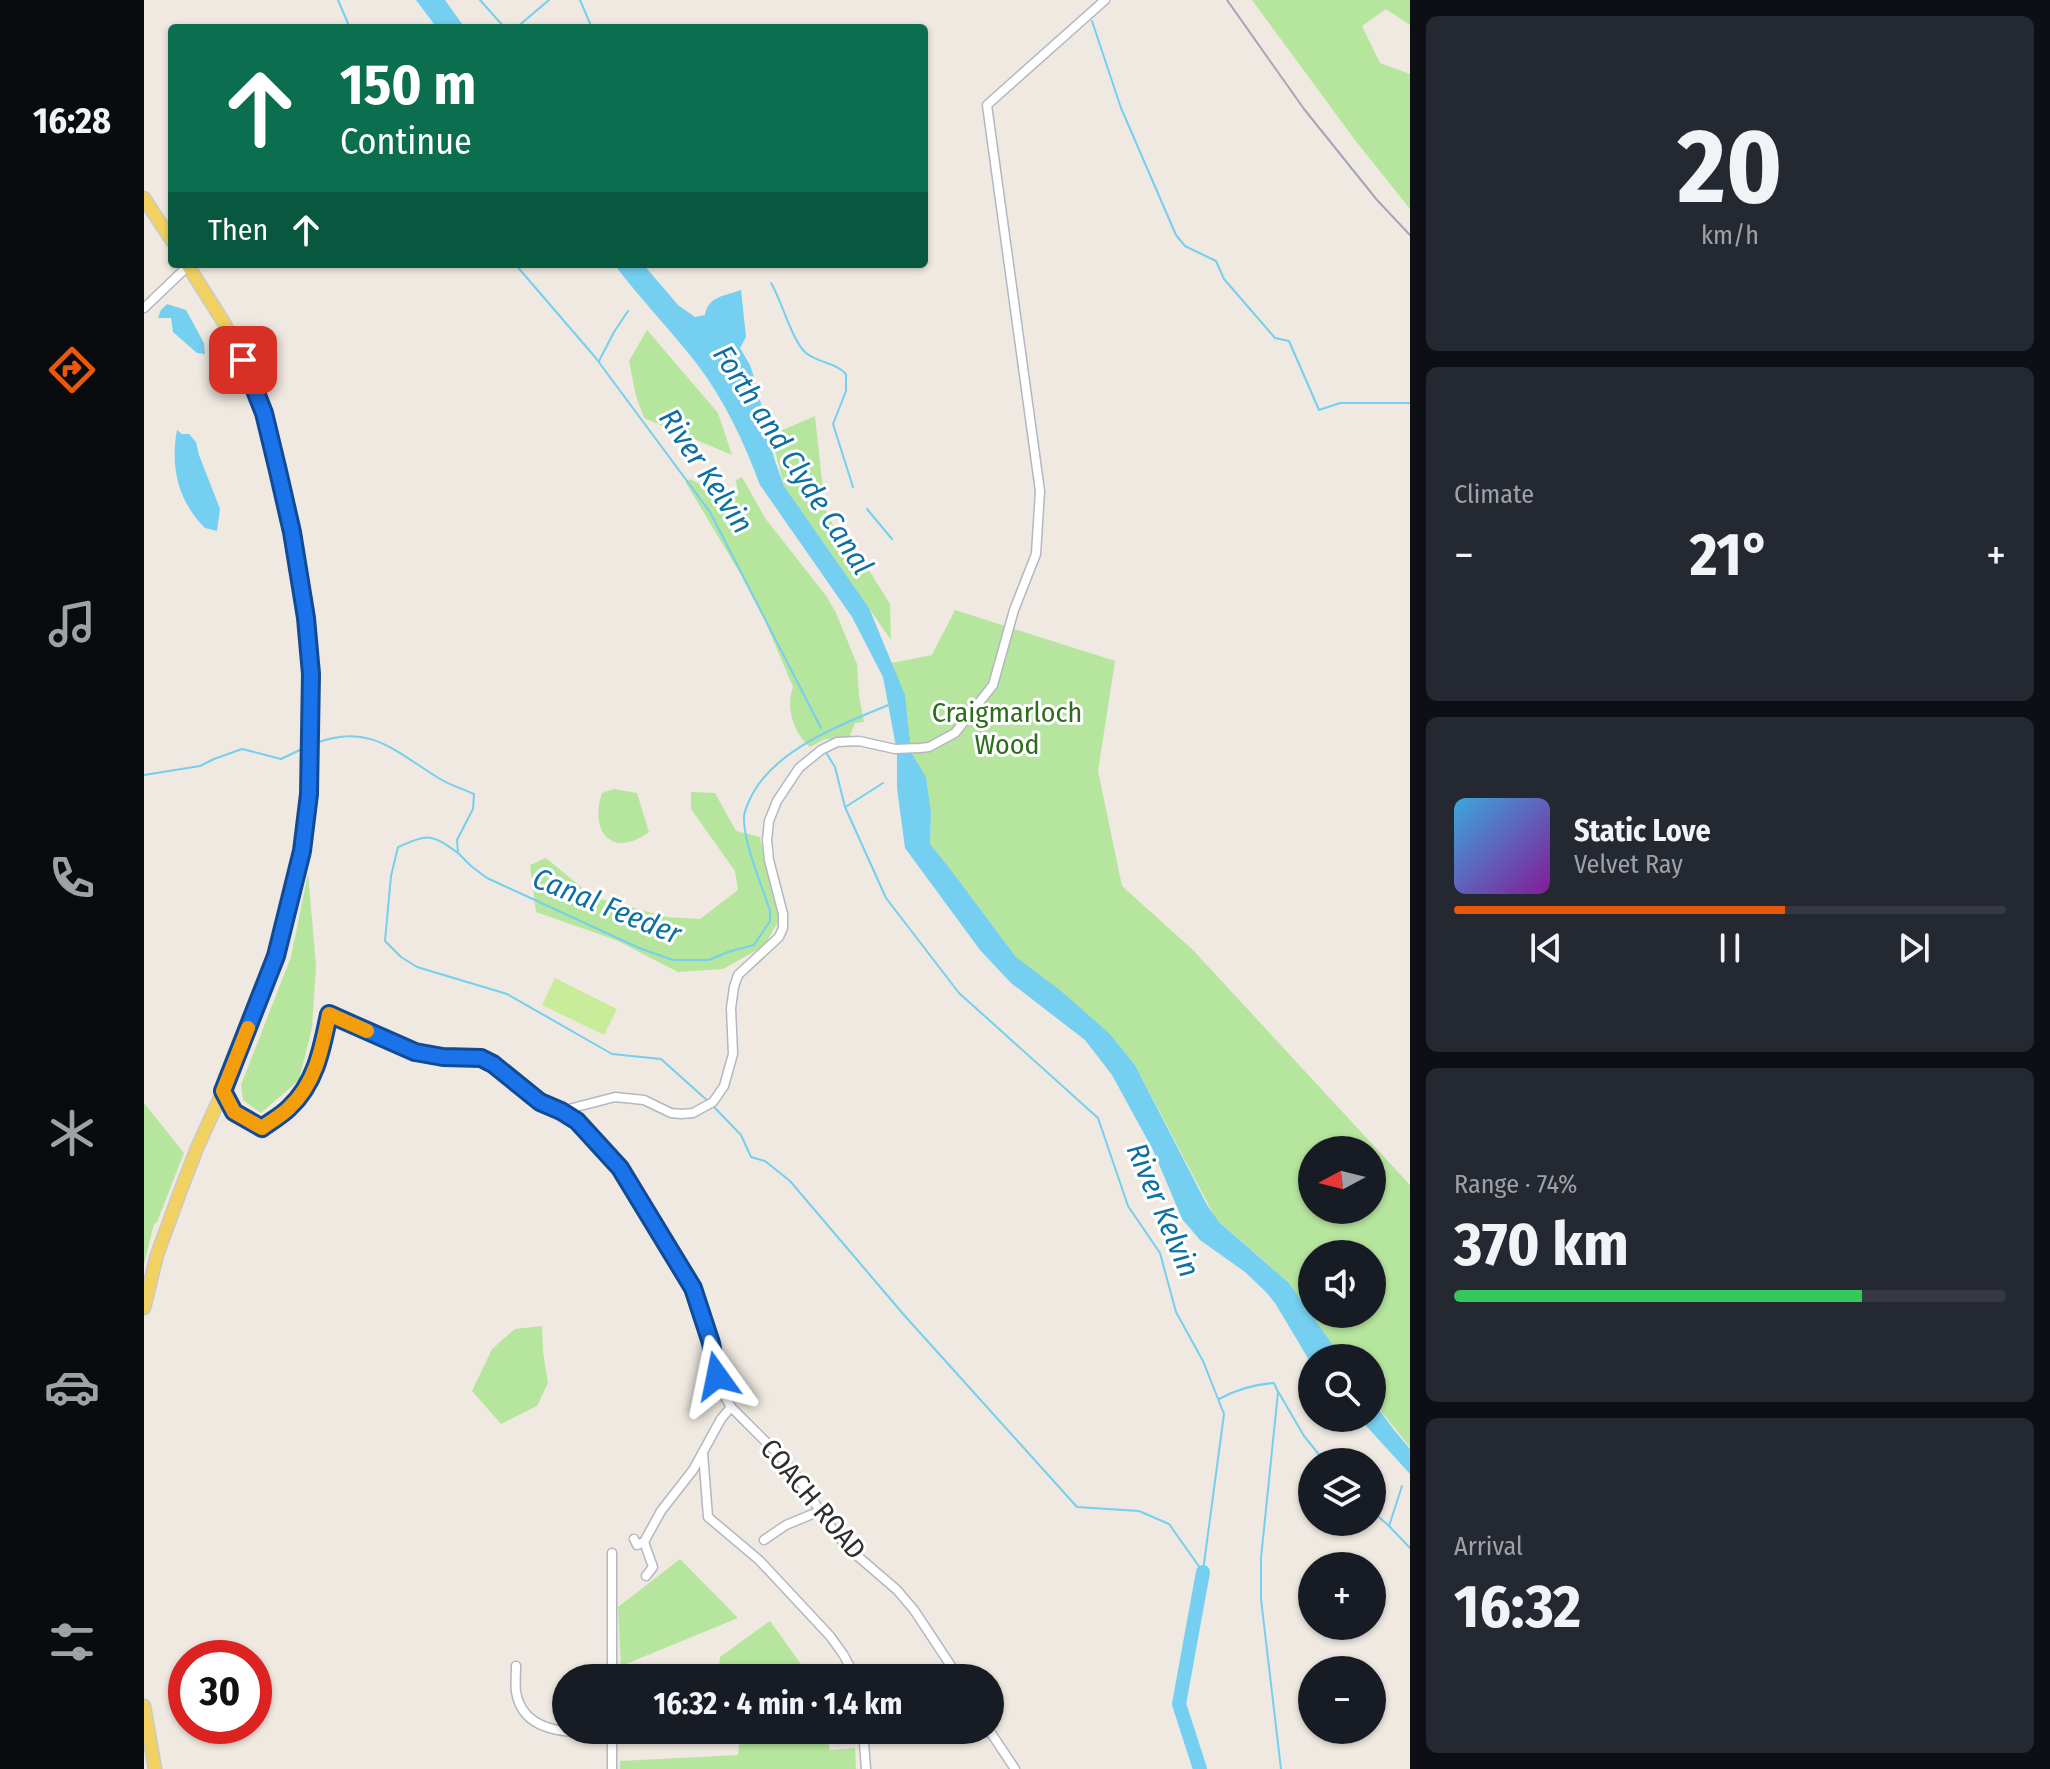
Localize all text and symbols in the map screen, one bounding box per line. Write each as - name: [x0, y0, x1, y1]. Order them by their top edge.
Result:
- text: 150 m: [340, 52, 476, 119]
- icon: ahead: [208, 56, 312, 160]
- text: 16:28: [33, 99, 111, 143]
- text: 20: [1678, 105, 1782, 230]
- text: Continue: [340, 120, 472, 164]
- icon: ahead: [284, 208, 328, 252]
- text: Then: [208, 212, 268, 248]
- text: km/h: [1701, 220, 1759, 251]
- pin: [209, 326, 277, 394]
- icon: arrive: [221, 338, 265, 382]
- water label: Forth and Clyde Canal: [705, 338, 881, 582]
- icon: directions: [44, 342, 100, 398]
- water label: River Kelvin: [651, 402, 761, 540]
- text: Climate: [1454, 479, 1534, 510]
- text: 21°: [1690, 519, 1770, 591]
- text: −: [1454, 529, 1474, 582]
- text: +: [1986, 529, 2006, 582]
- icon: music: [44, 596, 100, 652]
- park label: Craigmarloch Wood: [932, 696, 1082, 761]
- text: Static Love: [1574, 813, 1711, 849]
- text: Velvet Ray: [1574, 849, 1683, 880]
- icon: phone: [44, 850, 100, 906]
- water label: Canal Feeder: [528, 860, 688, 953]
- icon: previous: [1524, 926, 1568, 970]
- icon: pause: [1708, 926, 1752, 970]
- icon: next: [1892, 926, 1936, 970]
- icon: climate: [44, 1105, 100, 1161]
- north arrow: [1298, 1136, 1386, 1224]
- map controls: [1298, 1136, 1386, 1744]
- water label: River Kelvin: [1119, 1137, 1207, 1283]
- text: Range · 74%: [1454, 1169, 1577, 1200]
- text: 370 km: [1454, 1209, 1629, 1281]
- button: sound: [1298, 1240, 1386, 1328]
- position arrow: [675, 1334, 759, 1418]
- button: search: [1298, 1344, 1386, 1432]
- icon: car: [44, 1359, 100, 1415]
- street label: COACH ROAD: [753, 1432, 873, 1566]
- button: layers: [1298, 1448, 1386, 1536]
- text: Arrival: [1454, 1531, 1523, 1562]
- button: +: [1298, 1552, 1386, 1640]
- text: 16:32: [1454, 1571, 1581, 1643]
- icon: filters: [44, 1614, 100, 1670]
- speed limit sign: 30: [168, 1640, 272, 1744]
- button: −: [1298, 1656, 1386, 1744]
- text: 16:32 · 4 min · 1.4 km: [653, 1686, 903, 1722]

